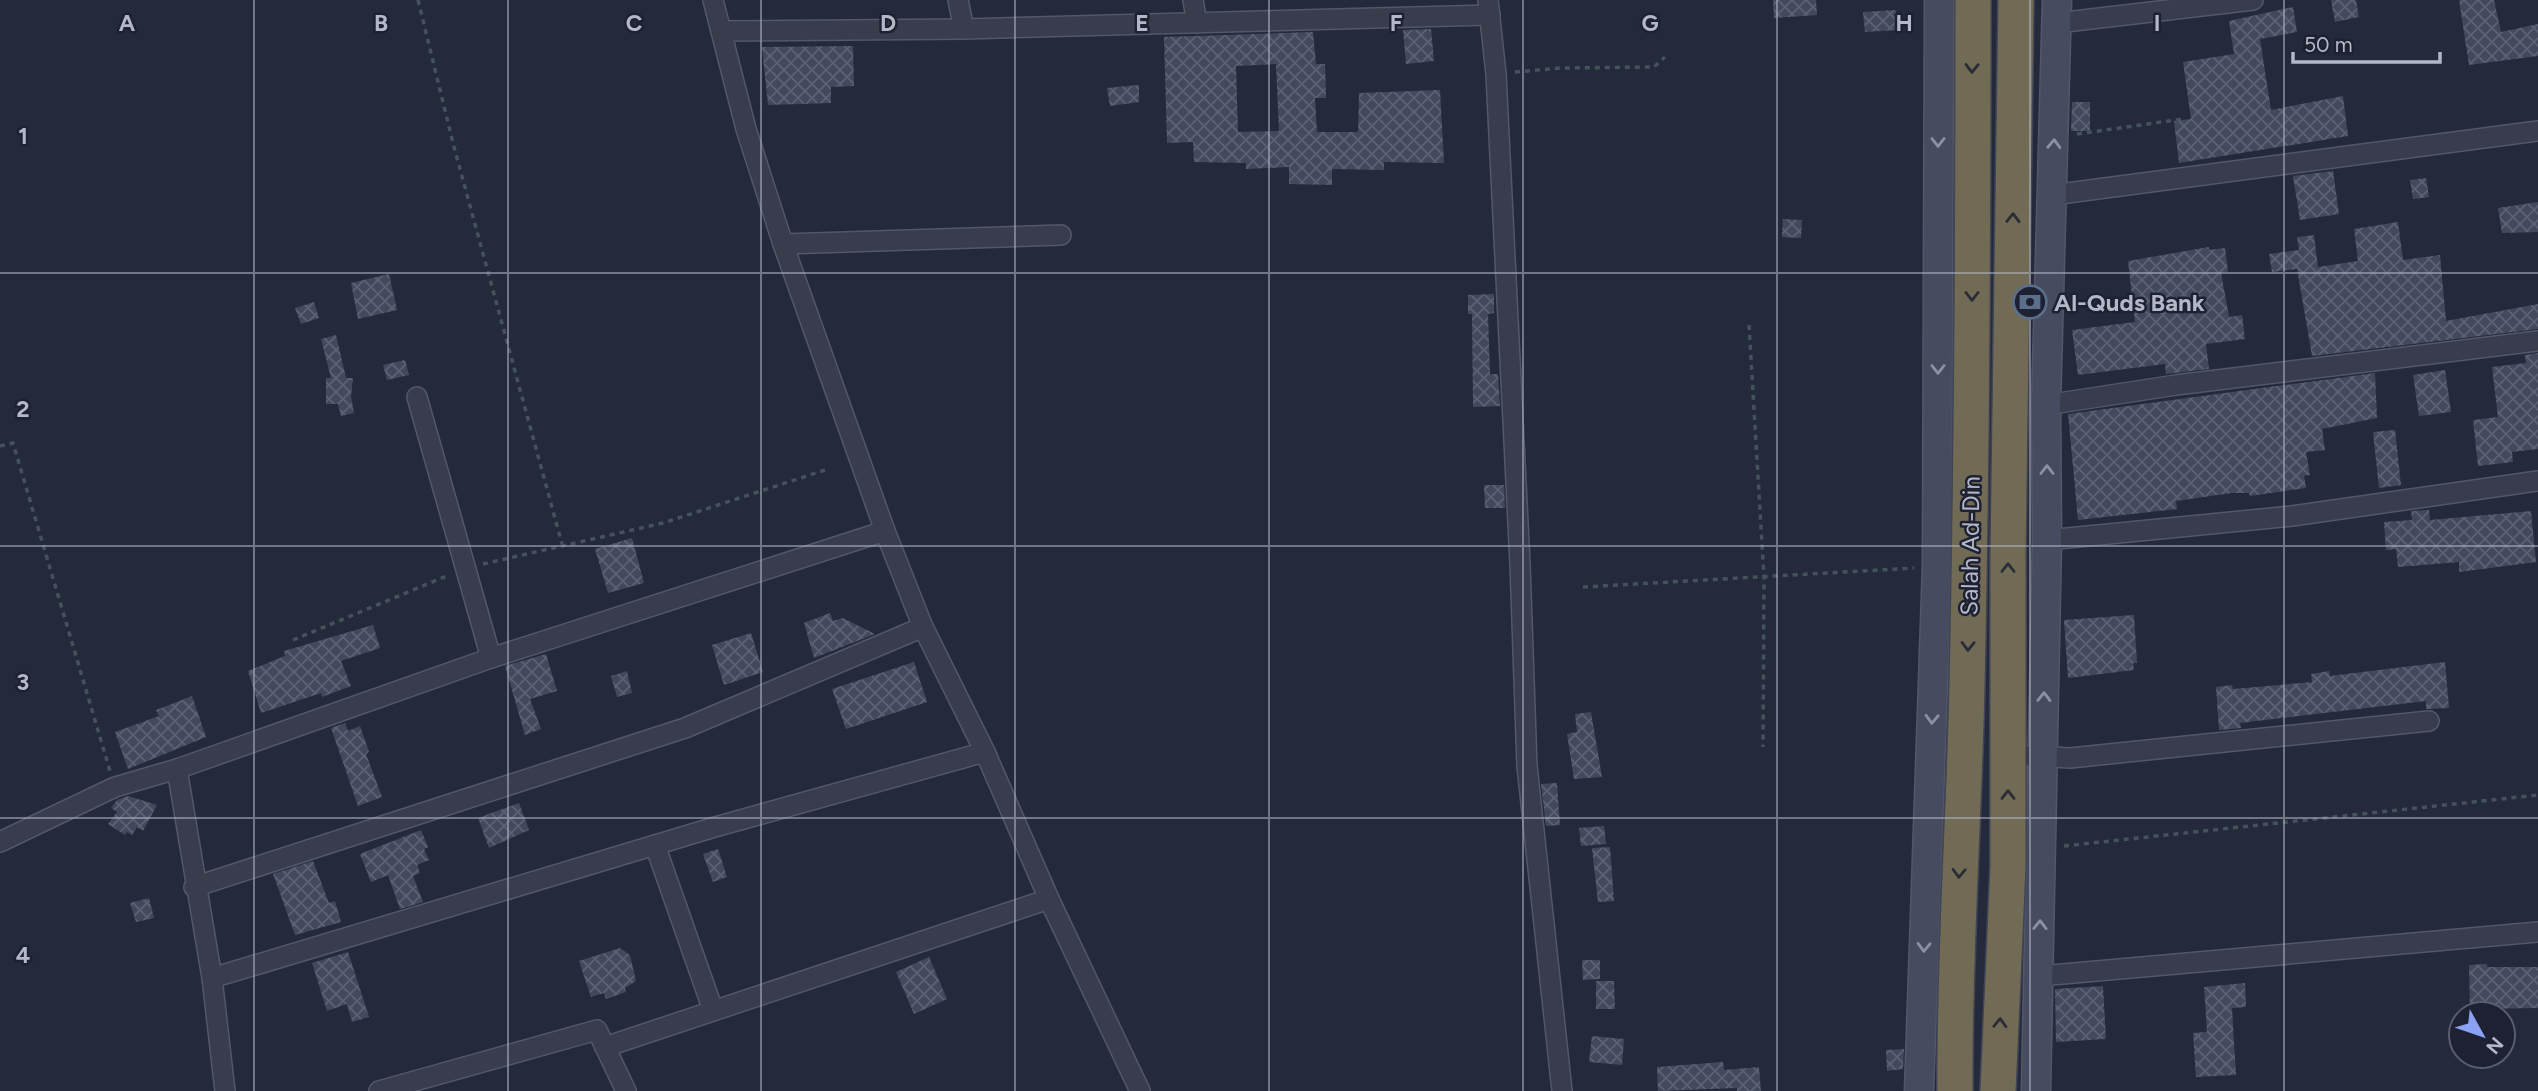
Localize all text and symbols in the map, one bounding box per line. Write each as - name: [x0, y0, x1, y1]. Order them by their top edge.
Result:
- text: A: [119, 9, 136, 37]
- text: B: [374, 9, 388, 37]
- text: C: [626, 9, 643, 37]
- text: D: [880, 9, 896, 37]
- text: E: [1135, 9, 1149, 37]
- text: F: [1390, 9, 1403, 37]
- text: G: [1641, 9, 1659, 37]
- text: H: [1895, 9, 1913, 37]
- text: I: [2154, 9, 2160, 37]
- scale bar: [2293, 21, 2440, 65]
- text: 50 m: [2304, 32, 2353, 57]
- one-way arrow: [1964, 63, 1980, 74]
- text: 1: [18, 122, 28, 150]
- one-way arrow: [1930, 137, 1946, 147]
- one-way arrow: [2046, 139, 2061, 150]
- one-way arrow: [2005, 212, 2021, 223]
- bank icon: Al-Quds Bank: [2011, 283, 2049, 321]
- place label: Al-Quds Bank: [2054, 288, 2205, 317]
- one-way arrow: [1964, 291, 1980, 301]
- one-way arrow: [1930, 364, 1946, 375]
- text: 2: [16, 395, 30, 423]
- one-way arrow: [2039, 464, 2055, 475]
- street label: Salah Ad-Din: [1954, 476, 1986, 616]
- one-way arrow: [2000, 562, 2016, 573]
- one-way arrow: [1960, 640, 1975, 651]
- text: 3: [17, 668, 29, 696]
- one-way arrow: [2036, 692, 2052, 702]
- one-way arrow: [1925, 714, 1940, 725]
- one-way arrow: [2000, 790, 2016, 800]
- one-way arrow: [1951, 868, 1966, 879]
- one-way arrow: [2033, 919, 2048, 930]
- text: 4: [16, 941, 30, 969]
- one-way arrow: [1917, 941, 1932, 952]
- north arrow: [2447, 1000, 2517, 1070]
- one-way arrow: [1993, 1017, 2008, 1028]
- text: N: [2481, 1033, 2508, 1059]

